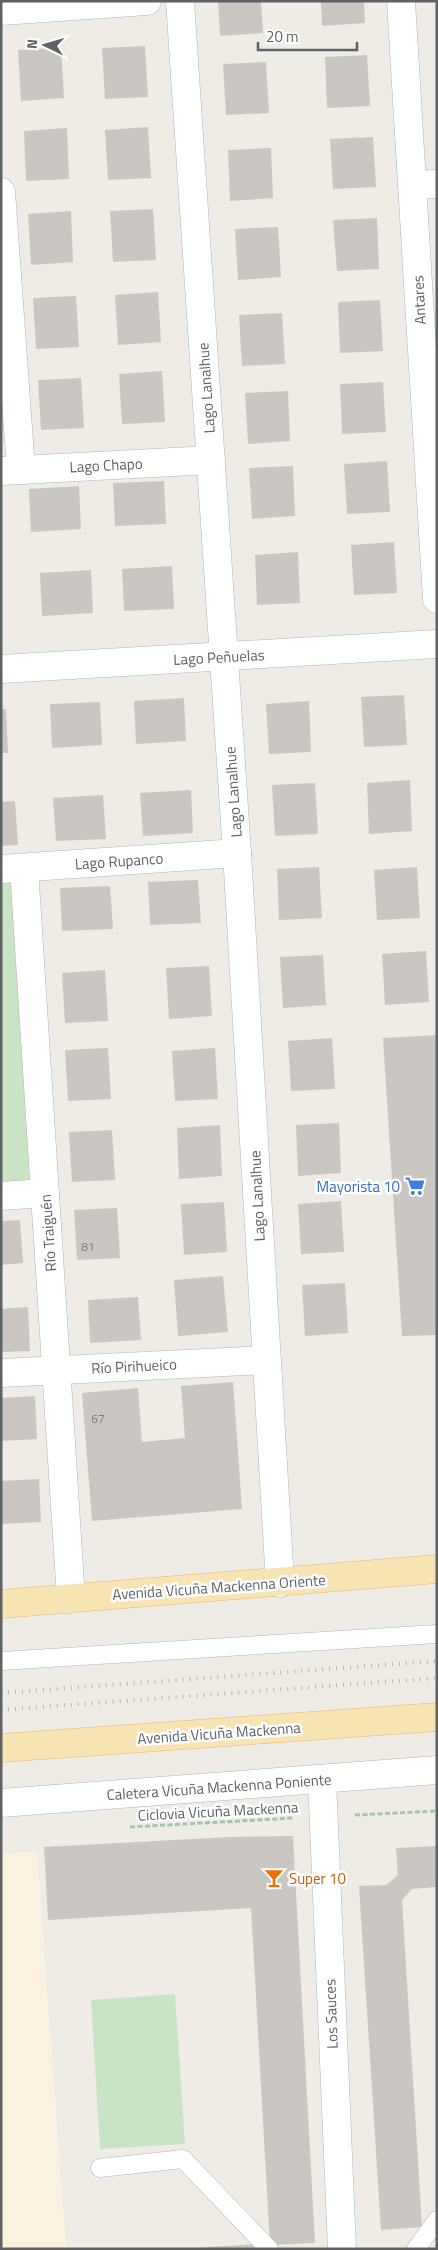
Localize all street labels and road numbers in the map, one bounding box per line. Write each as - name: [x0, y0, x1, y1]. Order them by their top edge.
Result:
- street label: Antares: [406, 275, 432, 325]
- street label: Lago Lanalhue: [191, 342, 221, 434]
- street label: Lago Chapo: [69, 452, 143, 478]
- street label: Lago Peñuelas: [173, 643, 265, 671]
- street label: Lago Lanalhue: [218, 746, 248, 838]
- street label: Lago Rupanco: [74, 846, 164, 876]
- street label: Lago Lanalhue: [243, 1150, 271, 1242]
- street label: Río Traiguén: [34, 1193, 62, 1273]
- street label: Río Pirihueico: [91, 1352, 177, 1380]
- street label: Avenida Vicuña Mackenna Oriente: [112, 1568, 326, 1606]
- street label: Avenida Vicuña Mackenna: [137, 1716, 302, 1750]
- street label: Caletera Vicuña Mackenna Poniente: [106, 1768, 332, 1806]
- street label: Ciclovia Vicuña Mackenna: [137, 1795, 299, 1827]
- street label: Los Sauces: [318, 1979, 344, 2049]

